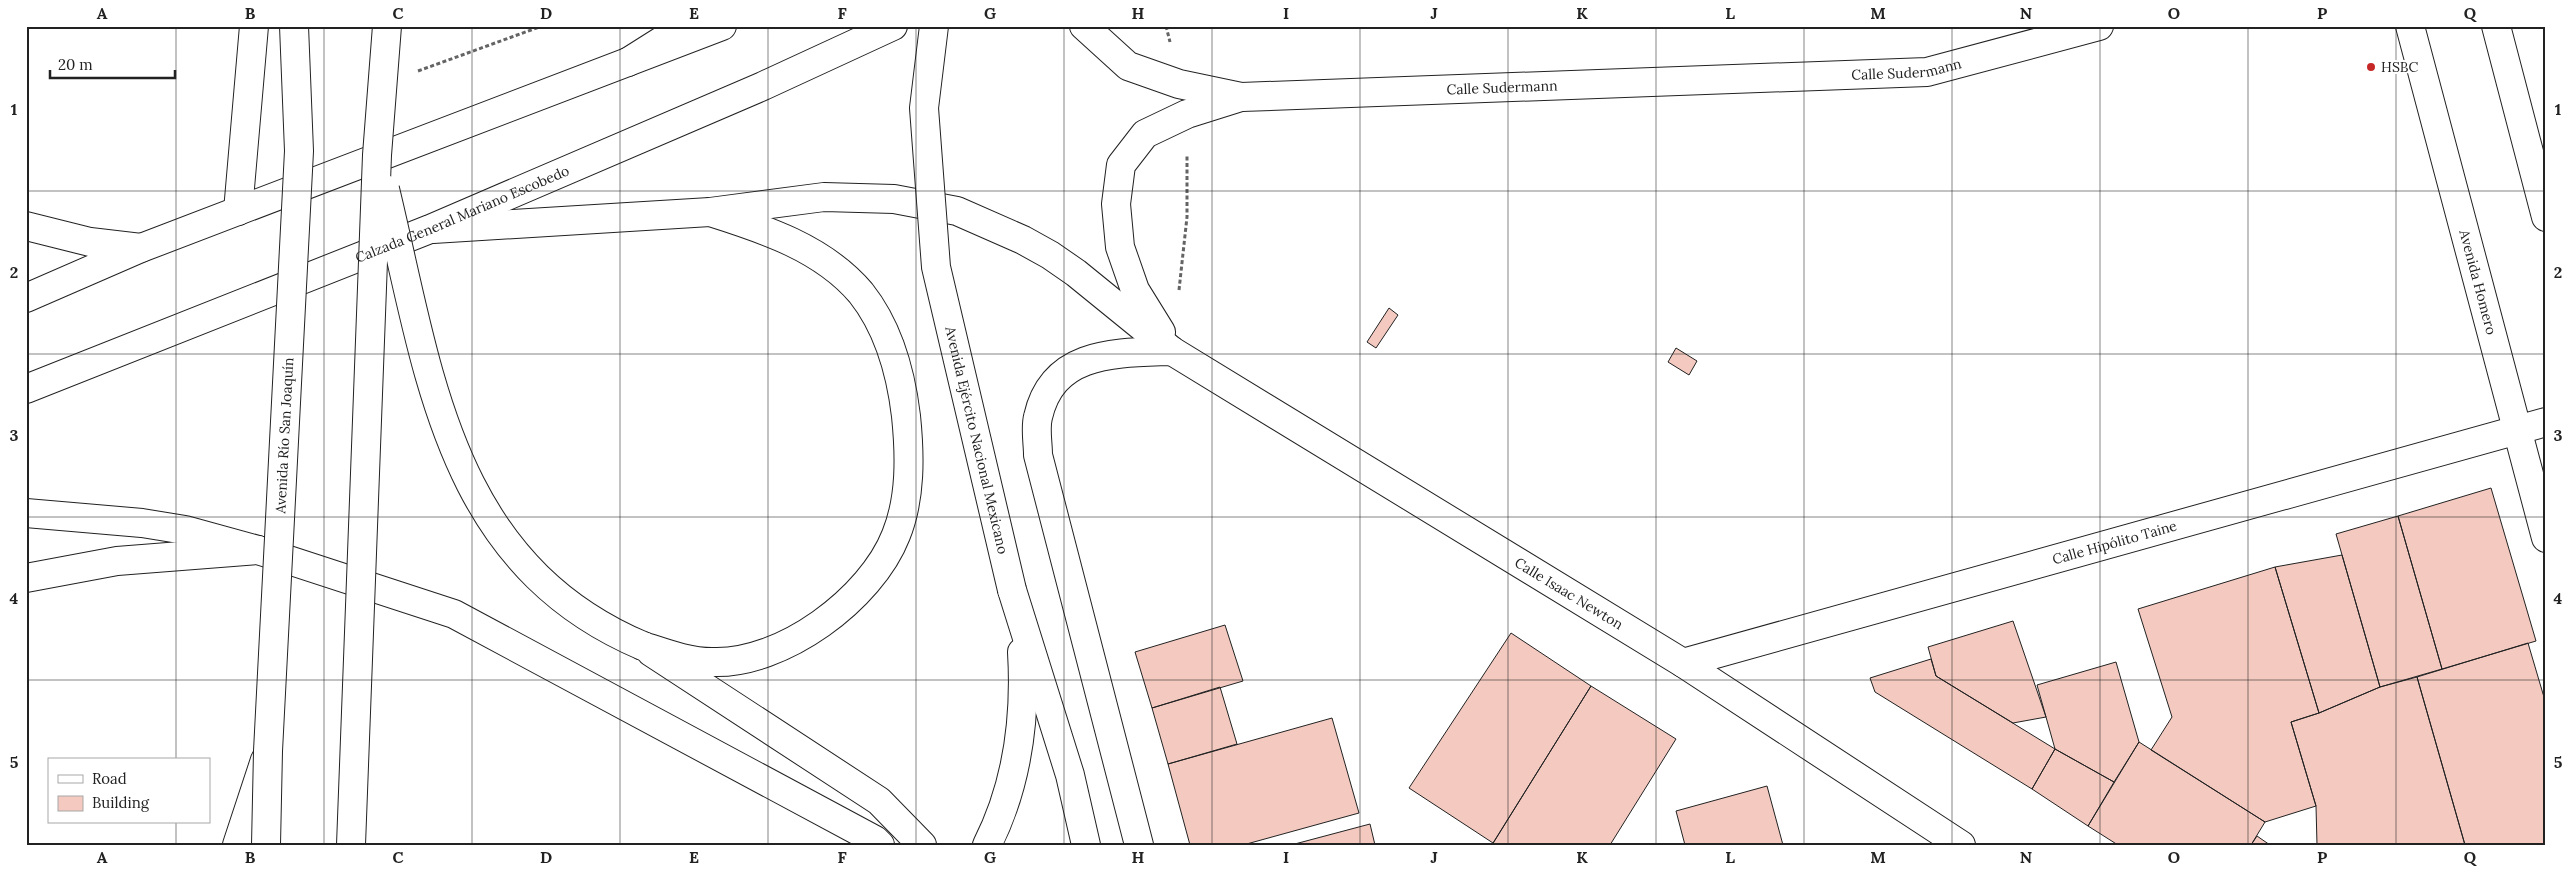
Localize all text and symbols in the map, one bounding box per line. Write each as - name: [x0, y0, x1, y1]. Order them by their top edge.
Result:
- text: A: [97, 3, 108, 23]
- text: B: [245, 3, 256, 23]
- text: C: [392, 3, 404, 23]
- text: D: [540, 3, 552, 23]
- text: E: [689, 3, 699, 23]
- text: F: [837, 3, 847, 23]
- text: G: [984, 3, 996, 23]
- text: H: [1132, 3, 1145, 23]
- text: I: [1283, 3, 1289, 23]
- text: J: [1430, 3, 1438, 23]
- text: K: [1576, 3, 1588, 23]
- text: L: [1725, 3, 1735, 23]
- text: M: [1870, 3, 1886, 23]
- text: N: [2020, 3, 2032, 23]
- text: O: [2168, 3, 2180, 23]
- text: P: [2317, 3, 2327, 23]
- text: Q: [2464, 3, 2477, 23]
- scale bar: [50, 48, 175, 80]
- street label: Calle Sudermann: [1851, 54, 1964, 84]
- text: 20 m: [58, 55, 93, 74]
- place label: HSBC: [2381, 58, 2419, 76]
- marker: HSBC: [2365, 61, 2377, 73]
- street label: Calle Sudermann: [1446, 76, 1558, 99]
- text: 1: [11, 99, 17, 119]
- text: 1: [2555, 99, 2561, 119]
- street label: Calzada General Mariano Escobedo: [353, 161, 572, 267]
- street label: Avenida Homero: [2455, 227, 2501, 337]
- text: 2: [10, 262, 18, 282]
- text: 2: [2554, 262, 2562, 282]
- street label: Avenida Ejército Nacional Mexicano: [941, 324, 1012, 556]
- street label: Avenida Río San Joaquín: [271, 356, 297, 515]
- text: 3: [10, 425, 19, 445]
- text: 3: [2554, 425, 2563, 445]
- street label: Calle Hipólito Taine: [2050, 516, 2179, 568]
- street label: Calle Isaac Newton: [1511, 553, 1627, 634]
- text: 4: [10, 588, 19, 608]
- text: 4: [2554, 588, 2563, 608]
- text: 5: [10, 752, 19, 772]
- text: 5: [2554, 752, 2563, 772]
- legend: [48, 758, 210, 824]
- text: Road: [92, 769, 127, 788]
- text: Building: [92, 793, 150, 812]
- text: A: [97, 847, 108, 867]
- text: B: [245, 847, 256, 867]
- text: C: [392, 847, 404, 867]
- text: D: [540, 847, 552, 867]
- text: E: [689, 847, 699, 867]
- text: F: [837, 847, 847, 867]
- text: G: [984, 847, 996, 867]
- text: H: [1132, 847, 1145, 867]
- text: I: [1283, 847, 1289, 867]
- text: J: [1430, 847, 1438, 867]
- text: K: [1576, 847, 1588, 867]
- text: L: [1725, 847, 1735, 867]
- text: M: [1870, 847, 1886, 867]
- text: N: [2020, 847, 2032, 867]
- text: O: [2168, 847, 2180, 867]
- text: P: [2317, 847, 2327, 867]
- text: Q: [2464, 847, 2477, 867]

